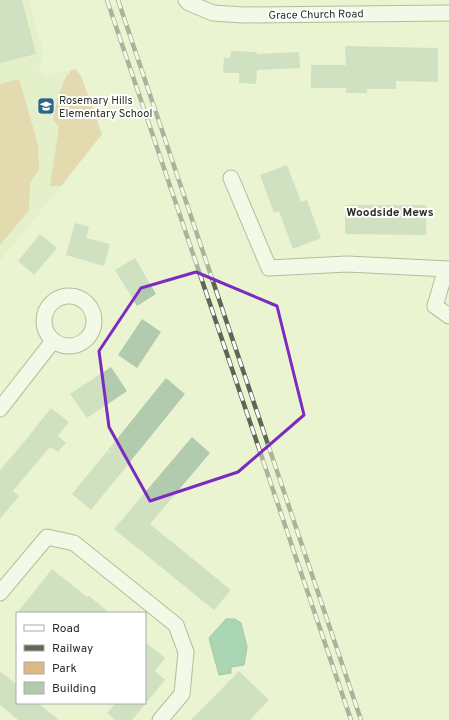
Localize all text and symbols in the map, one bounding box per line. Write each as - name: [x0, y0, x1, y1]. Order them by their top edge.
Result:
- street label: Grace Church Road: [268, 7, 364, 23]
- place label: Rosemary Hills Elementary School: [59, 94, 152, 121]
- school or university icon: Rosemary Hills Elementary School: [36, 96, 56, 116]
- district label: Woodside Mews: [346, 205, 434, 221]
- legend: [16, 612, 146, 704]
- text: Road: [52, 621, 80, 637]
- text: Railway: [52, 641, 93, 657]
- text: Park: [52, 661, 77, 677]
- text: Building: [52, 681, 96, 697]

